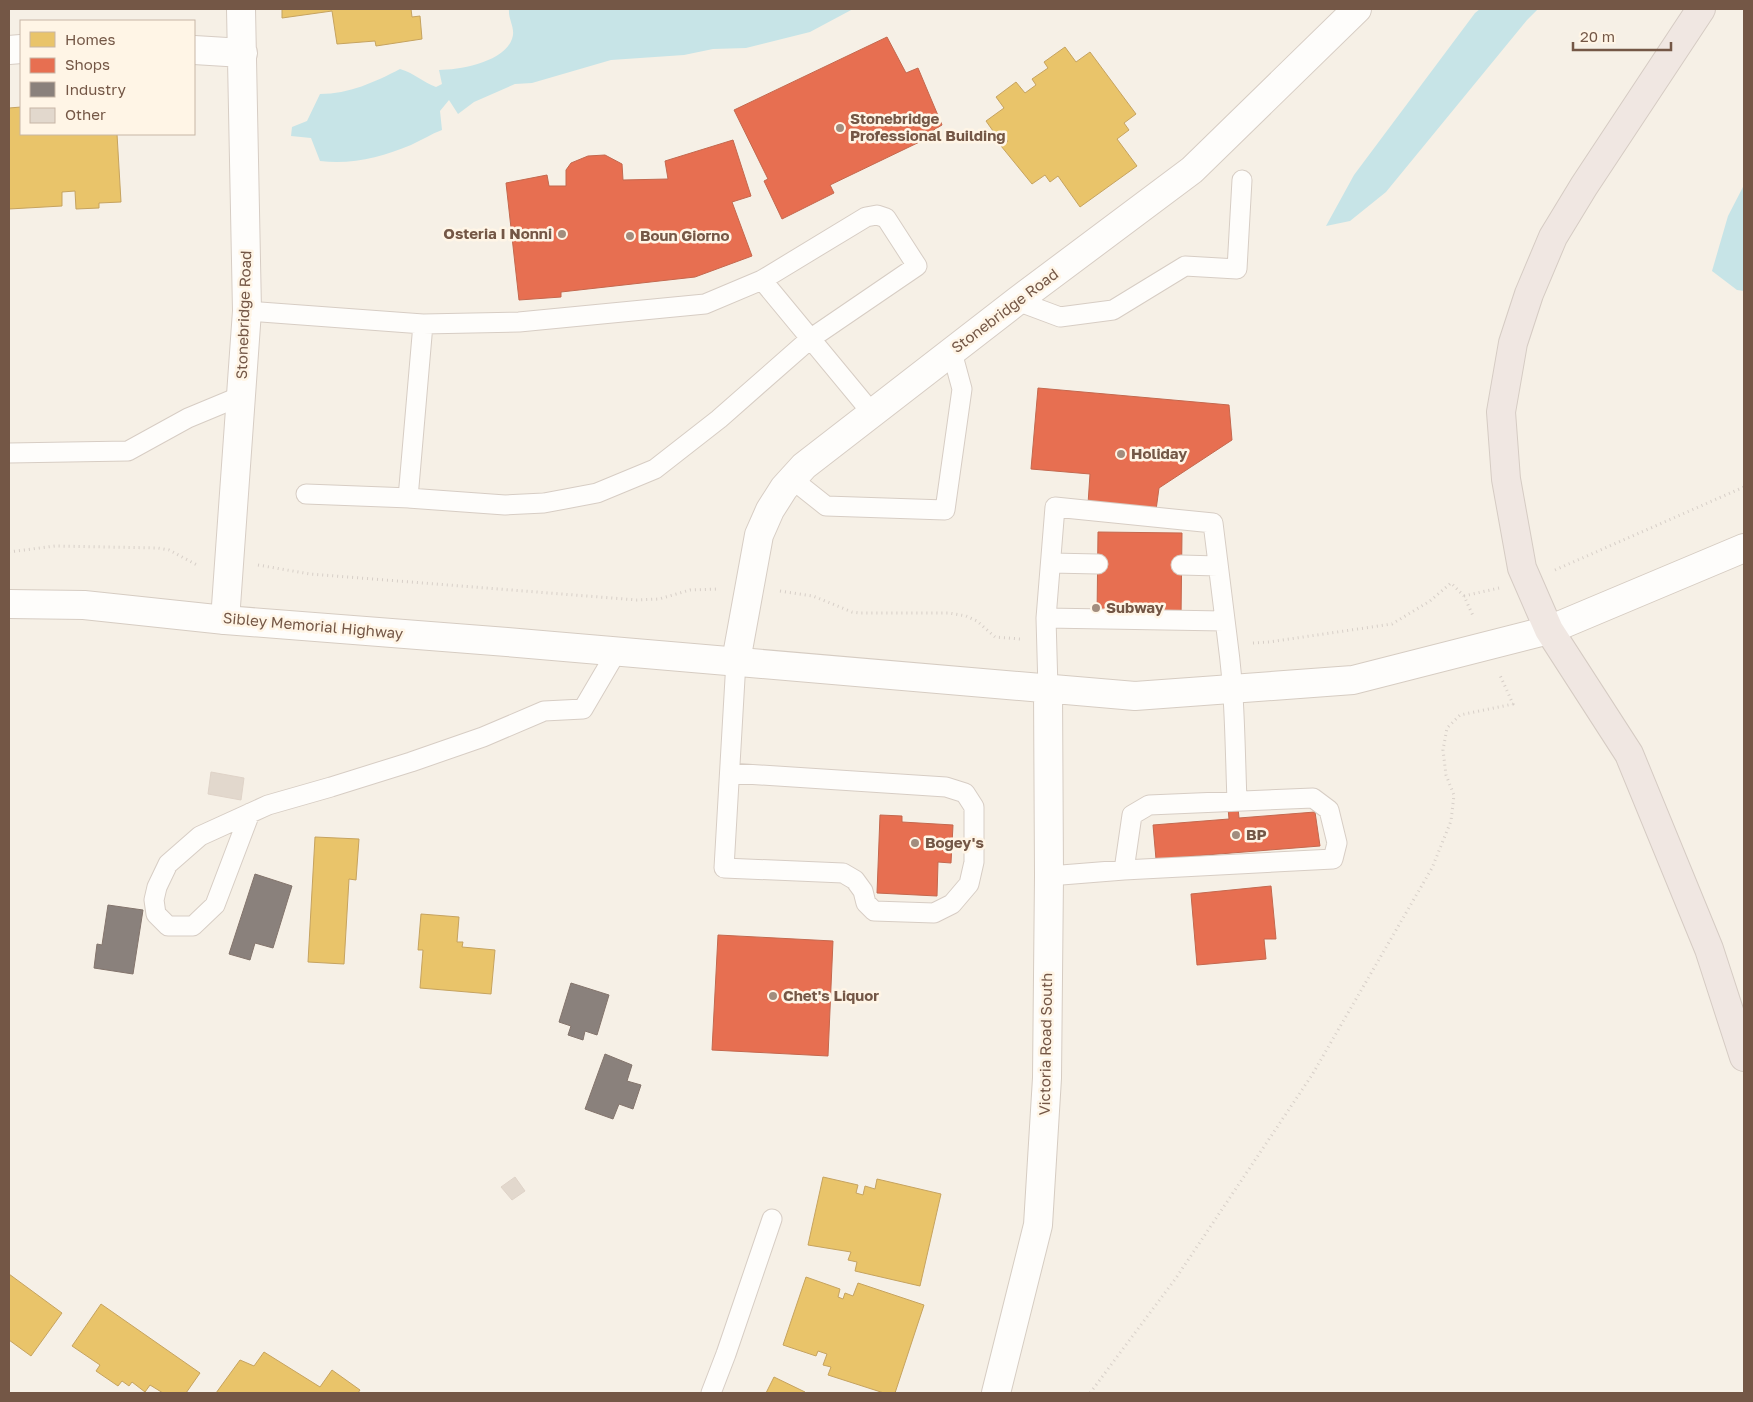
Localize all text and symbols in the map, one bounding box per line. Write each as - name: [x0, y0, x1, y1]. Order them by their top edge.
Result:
- legend: [20, 20, 195, 135]
- scale bar: [1573, 20, 1670, 52]
- text: 20 m: [1580, 27, 1615, 45]
- text: Homes: [65, 30, 115, 48]
- text: Shops: [65, 55, 110, 73]
- text: Industry: [65, 80, 126, 98]
- text: Other: [65, 105, 106, 123]
- place label: Stonebridge Professional Building: [850, 109, 1006, 144]
- marker: Stonebridge Professional Building: [834, 122, 846, 134]
- place label: Osteria I Nonni: [443, 224, 552, 242]
- place label: Boun Giorno: [640, 226, 729, 244]
- marker: Osteria I Nonni: [556, 228, 568, 240]
- marker: Boun Giorno: [624, 230, 636, 242]
- street label: Stonebridge Road: [232, 250, 254, 380]
- street label: Stonebridge Road: [947, 264, 1061, 356]
- place label: Holiday: [1131, 444, 1187, 462]
- marker: Holiday: [1115, 448, 1127, 460]
- place label: Subway: [1106, 598, 1164, 616]
- marker: Subway: [1090, 602, 1102, 614]
- street label: Sibley Memorial Highway: [222, 608, 405, 642]
- place label: BP: [1246, 825, 1267, 843]
- marker: BP: [1230, 829, 1242, 841]
- place label: Bogey's: [925, 833, 984, 851]
- marker: Bogey's: [909, 837, 921, 849]
- street label: Victoria Road South: [1035, 972, 1055, 1116]
- place label: Chet's Liquor: [783, 986, 879, 1004]
- marker: Chet's Liquor: [767, 990, 779, 1002]

